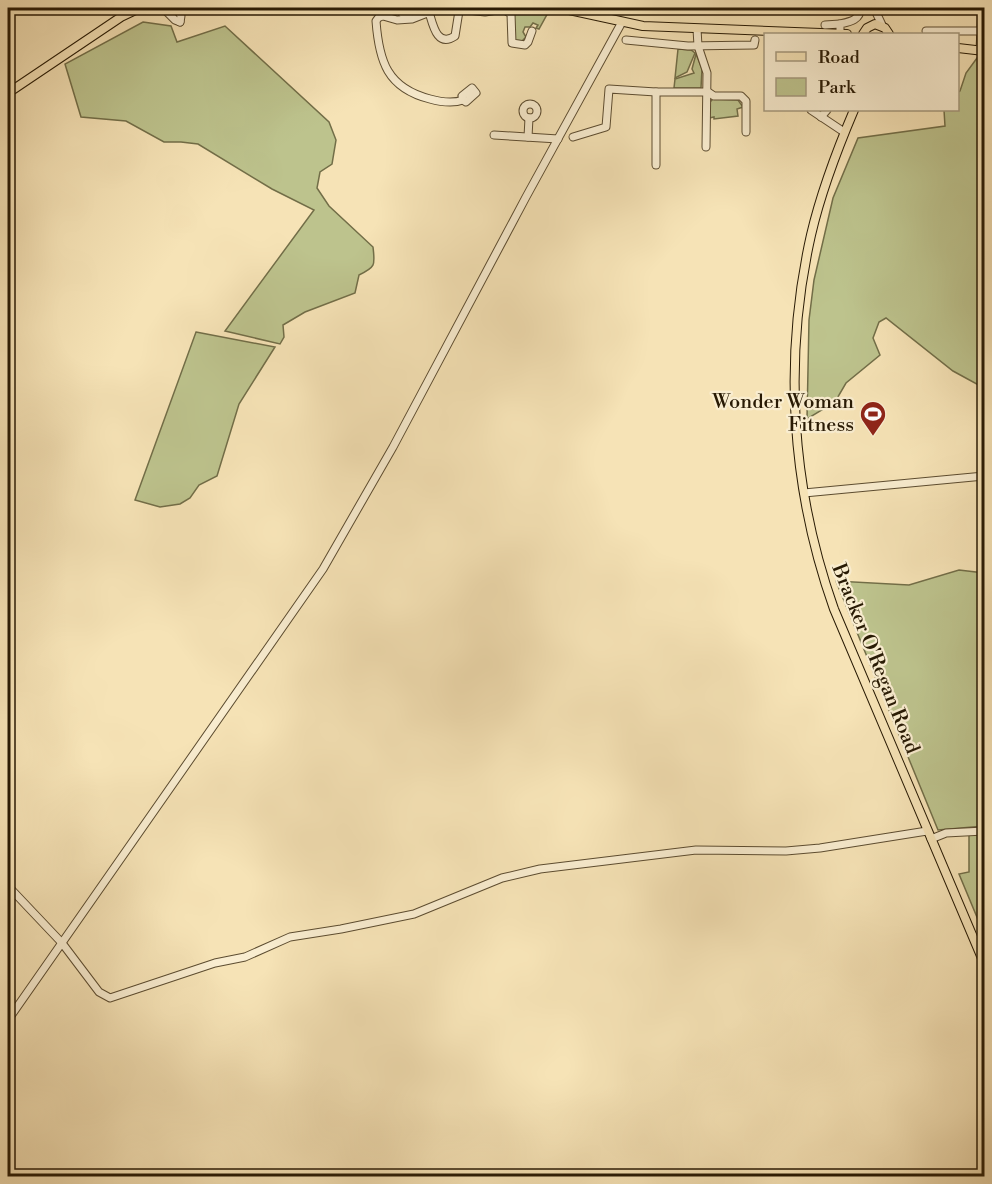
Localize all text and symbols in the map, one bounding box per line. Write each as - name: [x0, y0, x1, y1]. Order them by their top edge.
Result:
- legend: [764, 33, 959, 111]
- text: Road: [818, 46, 861, 69]
- text: Park: [818, 76, 857, 99]
- place label: Wonder Woman Fitness: [711, 390, 854, 438]
- sports icon: Wonder Woman Fitness: [858, 399, 888, 437]
- street label: Bracker O'Regan Road: [825, 559, 925, 758]

